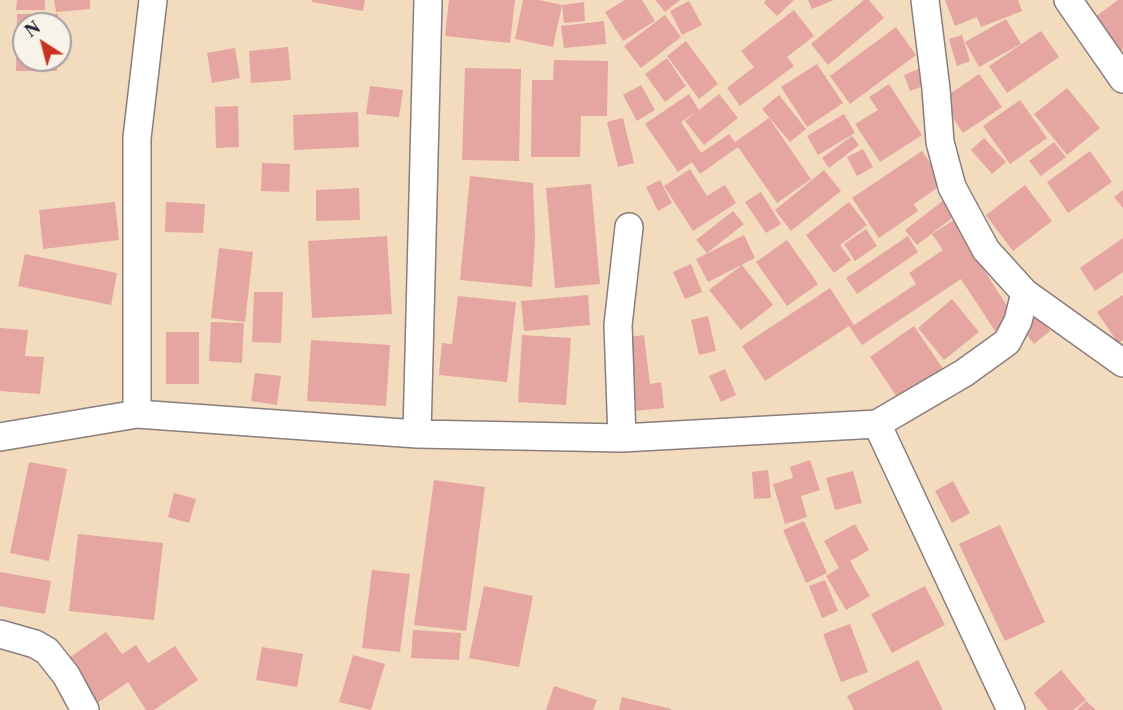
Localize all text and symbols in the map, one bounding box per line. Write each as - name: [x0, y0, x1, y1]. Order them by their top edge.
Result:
- north arrow: [12, 12, 72, 72]
- text: N: [21, 17, 44, 41]

